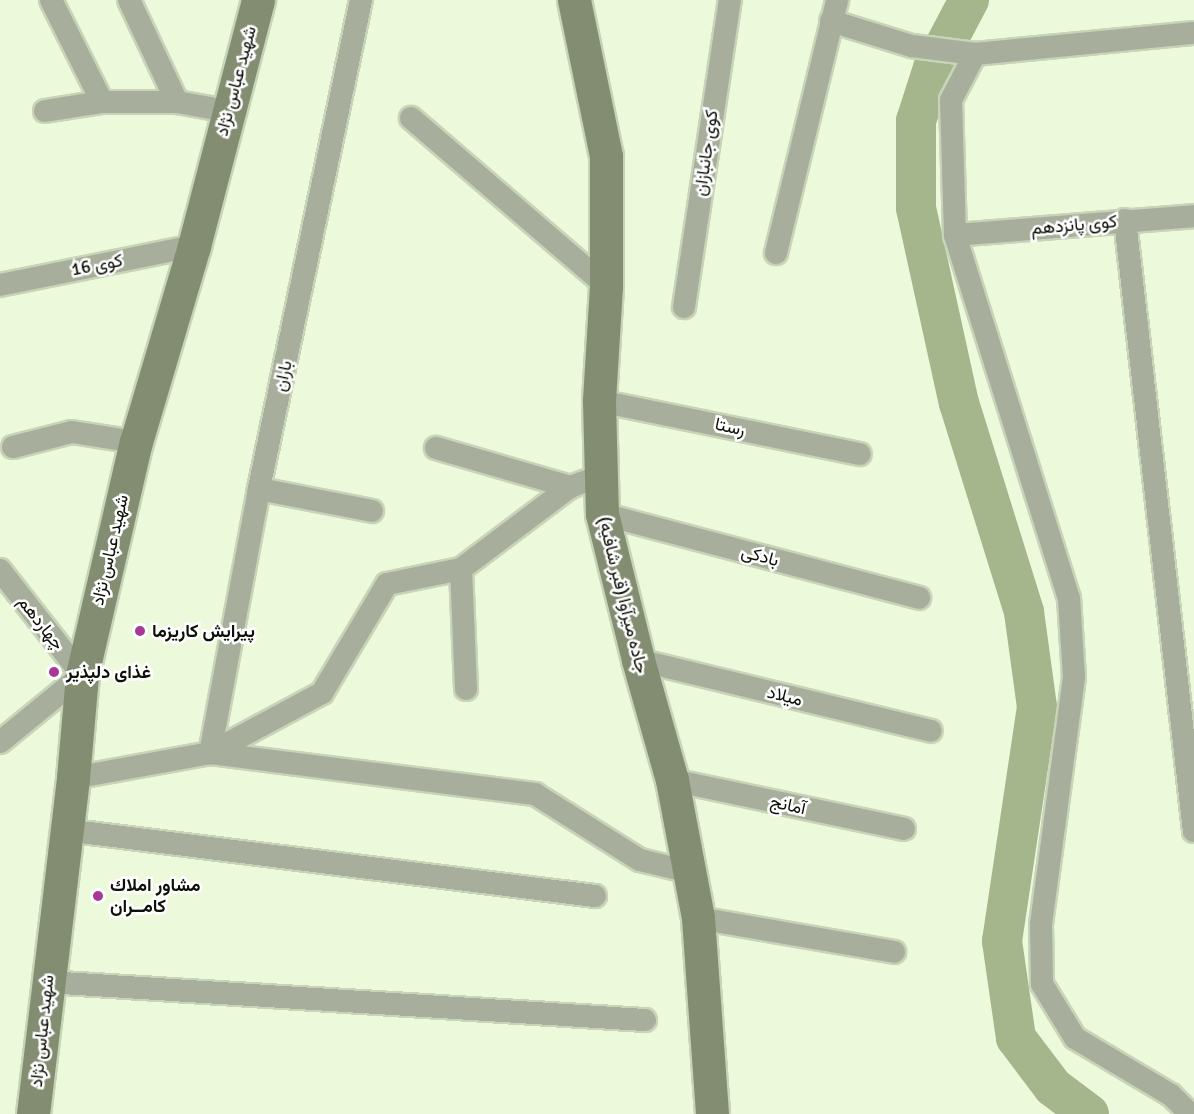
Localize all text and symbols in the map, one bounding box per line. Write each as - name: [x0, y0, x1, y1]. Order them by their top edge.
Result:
- street label: شهید عباس نژاد: [211, 24, 261, 138]
- street label: کوی جانبازان: [689, 109, 723, 197]
- street label: کوی پانزدهم: [1030, 210, 1118, 240]
- street label: کوی 16: [69, 249, 125, 281]
- street label: باران: [269, 358, 297, 394]
- street label: رستا: [713, 413, 747, 441]
- street label: شهید عباس نژاد: [87, 493, 133, 607]
- street label: جاده میرآوا (قبر شافیه): [593, 514, 653, 676]
- street label: بادکی: [739, 541, 781, 571]
- street label: چهاردهم: [13, 592, 69, 654]
- place label: پیرایش کاریزما: [152, 620, 255, 642]
- marker: پیرایش کاریزما: [133, 624, 147, 638]
- place label: غذای دلپذیر: [66, 661, 151, 683]
- marker: غذای دلپذیر: [47, 665, 61, 679]
- street label: میلاد: [765, 681, 805, 711]
- street label: آمانج: [768, 791, 808, 819]
- place label: مشاور املاك كامــران: [110, 875, 200, 918]
- marker: مشاور املاك كامــران: [91, 889, 105, 903]
- street label: شهید عباس نژاد: [25, 974, 59, 1088]

